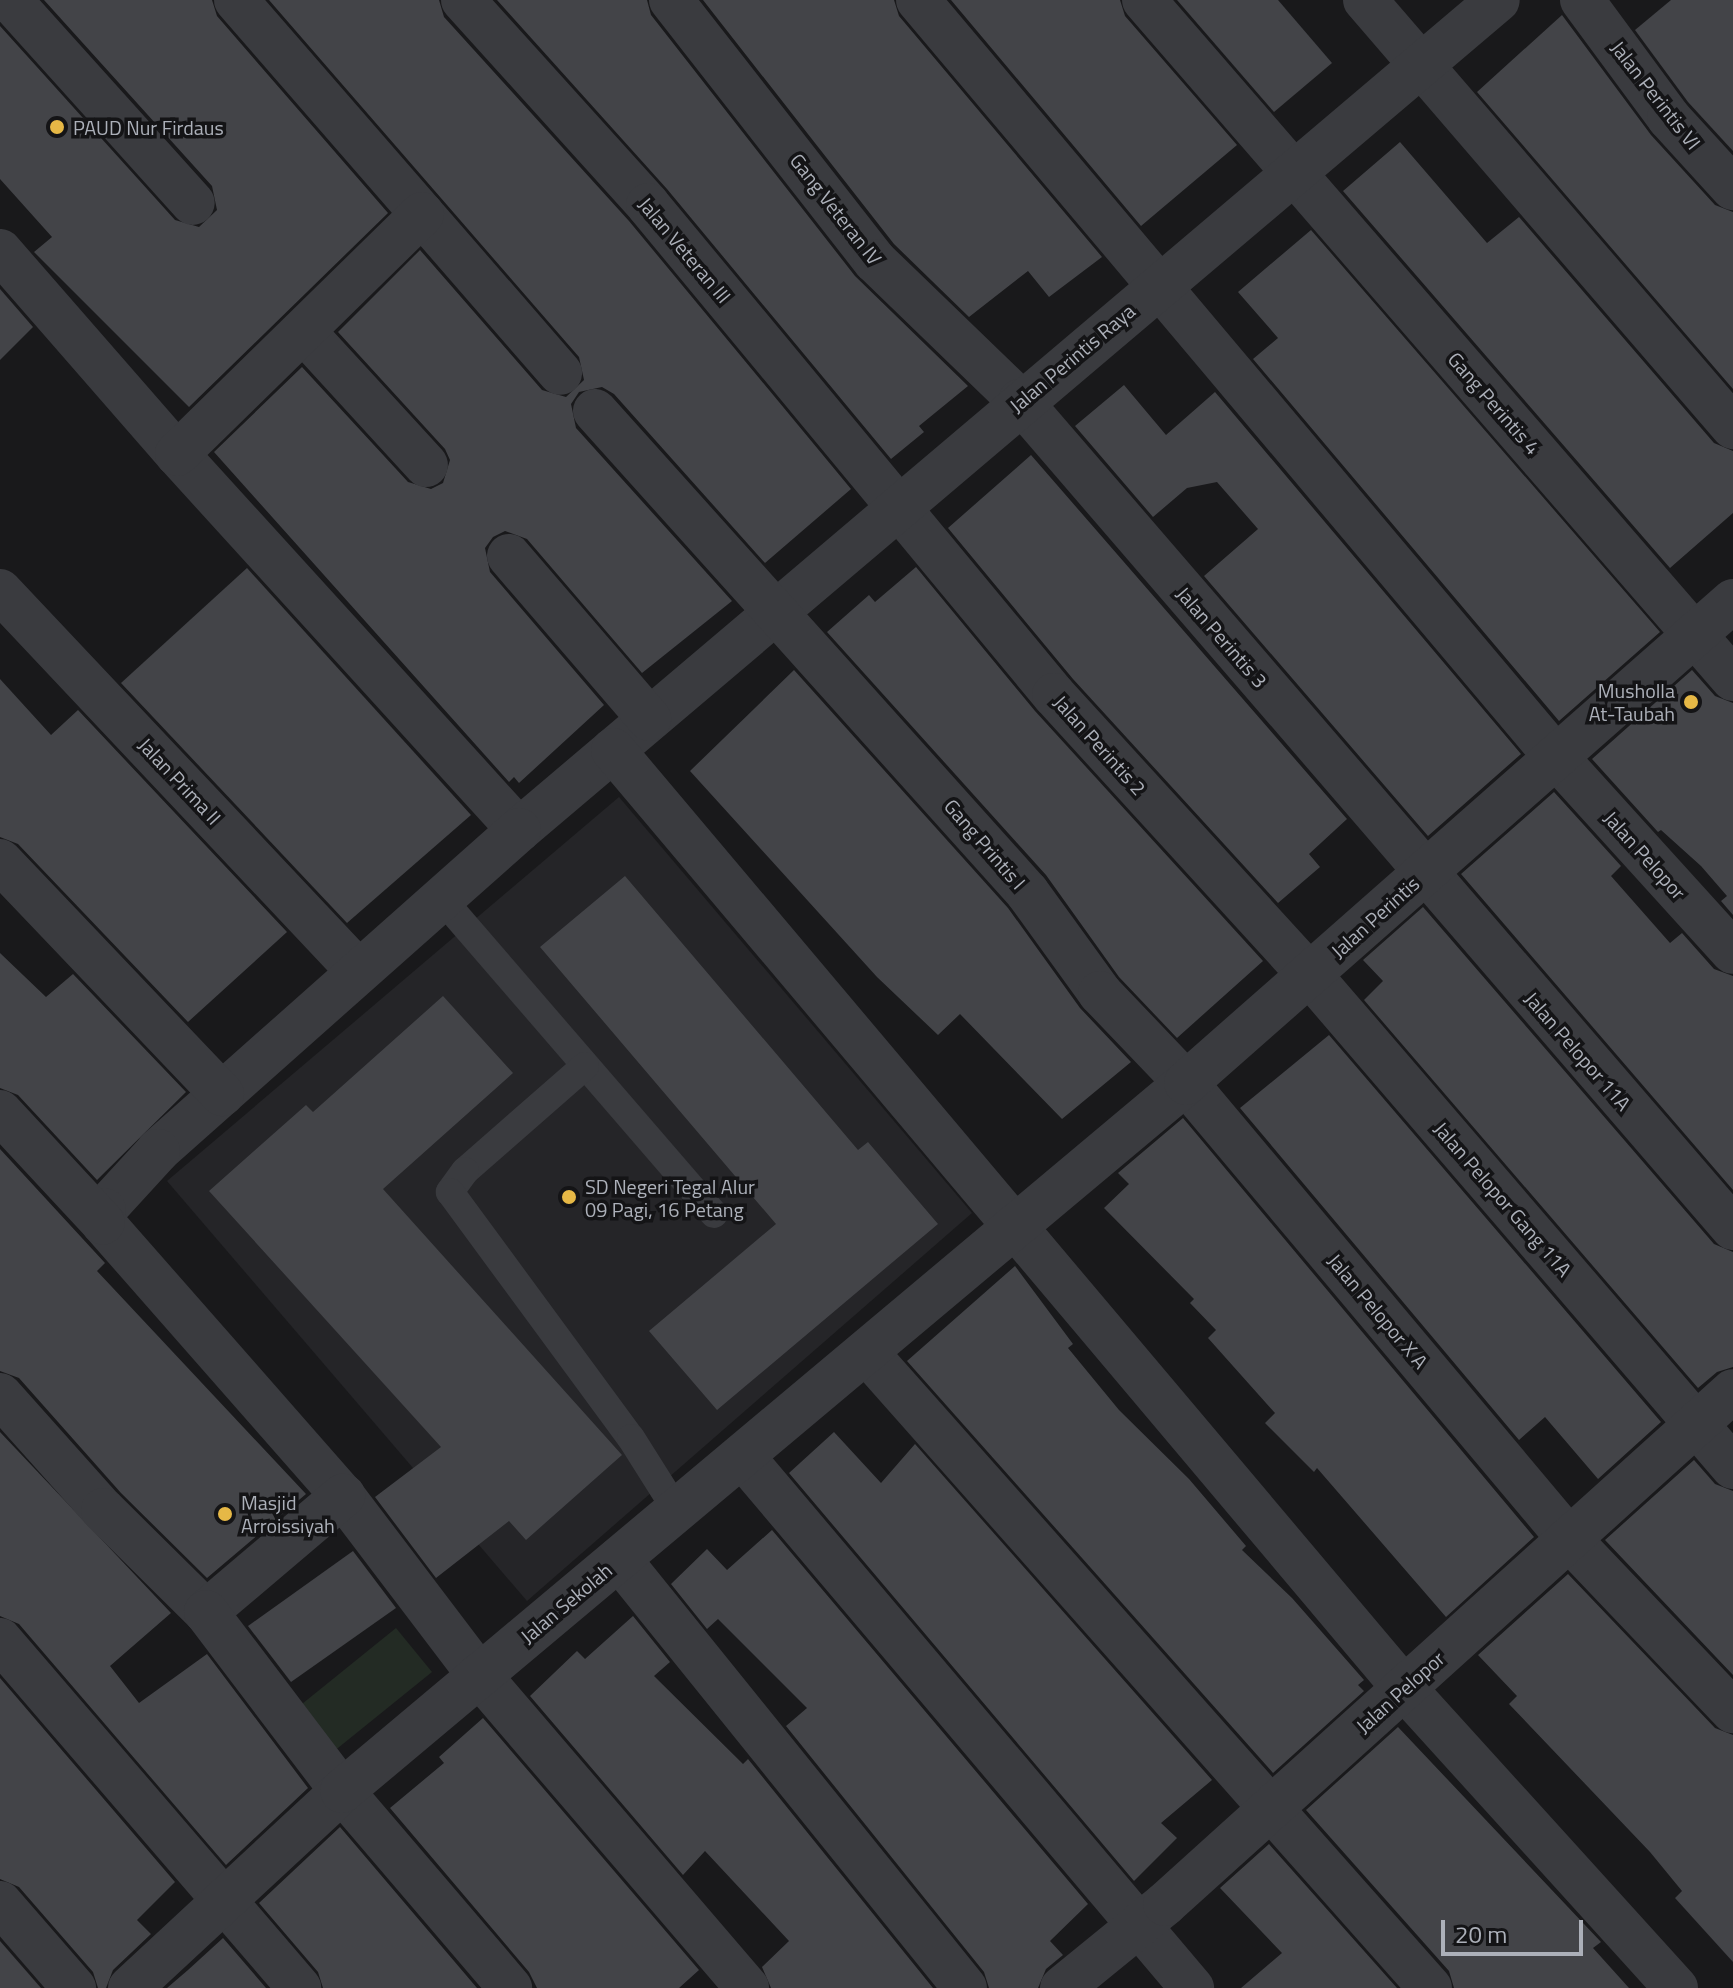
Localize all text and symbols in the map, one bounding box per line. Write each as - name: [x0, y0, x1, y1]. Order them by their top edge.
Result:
- street label: Jalan Perintis VI: [1606, 36, 1706, 154]
- place label: PAUD Nur Firdaus: [73, 115, 224, 139]
- marker: PAUD Nur Firdaus: [48, 118, 66, 136]
- street label: Gang Veteran IV: [785, 149, 887, 269]
- street label: Jalan Veteran III: [634, 192, 736, 308]
- street label: Jalan Perintis Raya: [1004, 299, 1140, 417]
- street label: Gang Perintis 4: [1443, 347, 1545, 459]
- street label: Jalan Perintis 3: [1172, 582, 1272, 692]
- place label: Musholla At-Taubah: [1589, 678, 1675, 725]
- street label: Jalan Perintis 2: [1049, 690, 1151, 800]
- marker: Musholla At-Taubah: [1682, 693, 1700, 711]
- street label: Jalan Prima II: [134, 733, 226, 829]
- street label: Gang Printis I: [939, 794, 1031, 894]
- street label: Jalan Pelopor: [1599, 806, 1691, 904]
- street label: Jalan Perintis: [1326, 871, 1424, 963]
- street label: Jalan Pelopor 11A: [1520, 987, 1636, 1115]
- street label: Jalan Pelopor Gang 11A: [1429, 1117, 1577, 1281]
- place label: SD Negeri Tegal Alur 09 Pagi, 16 Petang: [585, 1174, 755, 1221]
- marker: SD Negeri Tegal Alur 09 Pagi, 16 Petang: [560, 1188, 578, 1206]
- street label: Jalan Pelopor X A: [1323, 1249, 1433, 1373]
- place label: Masjid Arroissiyah: [241, 1490, 335, 1537]
- marker: Masjid Arroissiyah: [216, 1505, 234, 1523]
- street label: Jalan Sekolah: [515, 1558, 617, 1648]
- street label: Jalan Pelopor: [1351, 1646, 1449, 1738]
- scale bar: [1445, 1904, 1587, 1954]
- text: 20 m: [1455, 1916, 1507, 1952]

